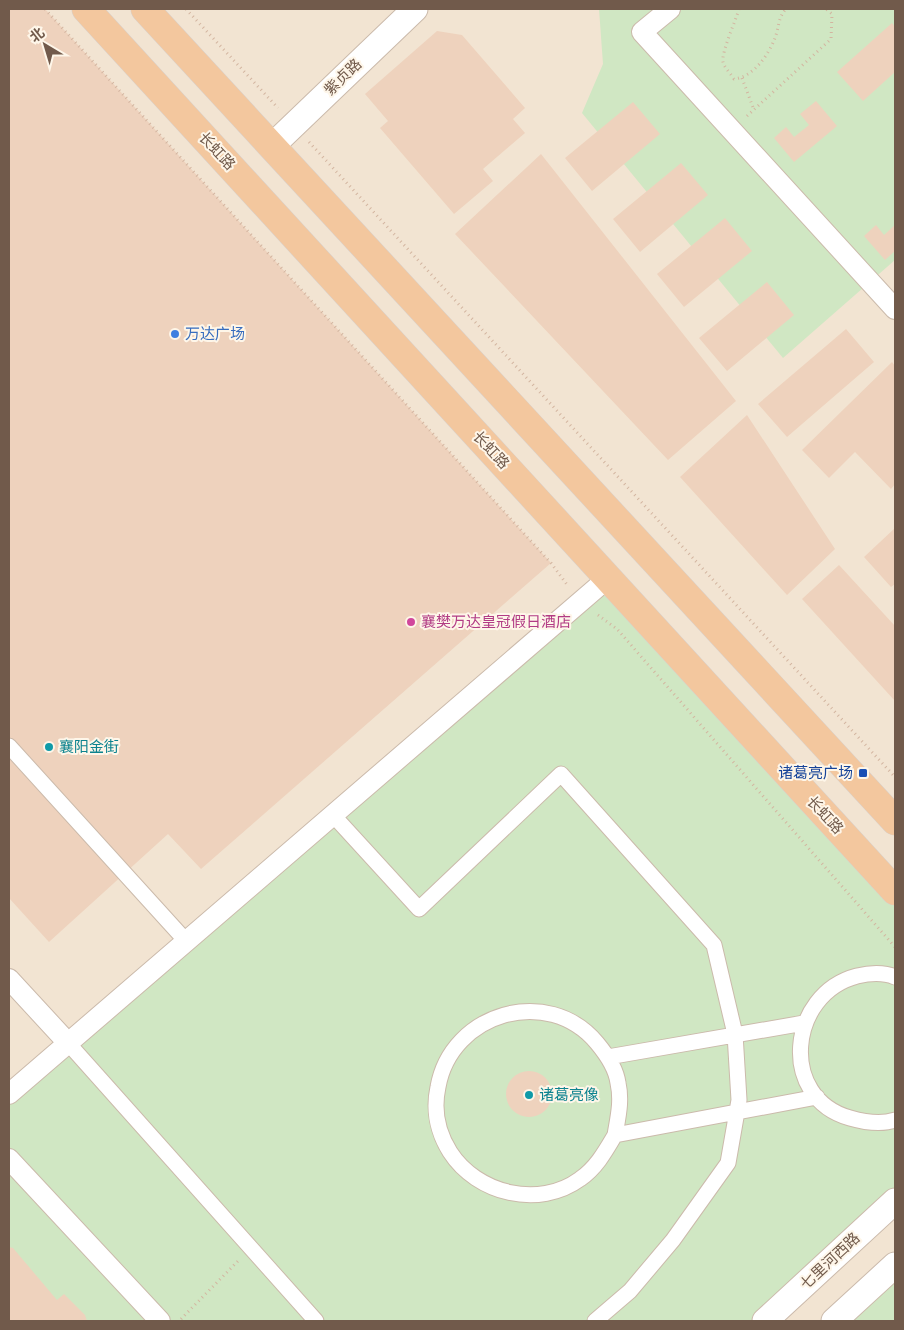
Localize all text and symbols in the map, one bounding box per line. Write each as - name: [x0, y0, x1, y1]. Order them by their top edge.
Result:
- north arrow: [20, 20, 70, 70]
- text: 北: [27, 24, 48, 46]
- street label: 紫贞路: [321, 55, 365, 99]
- street label: 长虹路: [195, 128, 239, 174]
- place label: 万达广场: [185, 325, 245, 343]
- marker: 万达广场: [169, 328, 181, 340]
- street label: 长虹路: [469, 427, 513, 473]
- place label: 襄樊万达皇冠假日酒店: [421, 613, 571, 631]
- marker: 襄樊万达皇冠假日酒店: [405, 616, 417, 628]
- place label: 襄阳金街: [59, 738, 119, 756]
- marker: 襄阳金街: [43, 741, 55, 753]
- place label: 诸葛亮广场: [778, 764, 853, 782]
- marker: 诸葛亮广场: [857, 767, 869, 779]
- street label: 长虹路: [803, 792, 847, 838]
- place label: 诸葛亮像: [539, 1086, 599, 1104]
- marker: 诸葛亮像: [523, 1089, 535, 1101]
- street label: 七里河西路: [796, 1229, 864, 1293]

